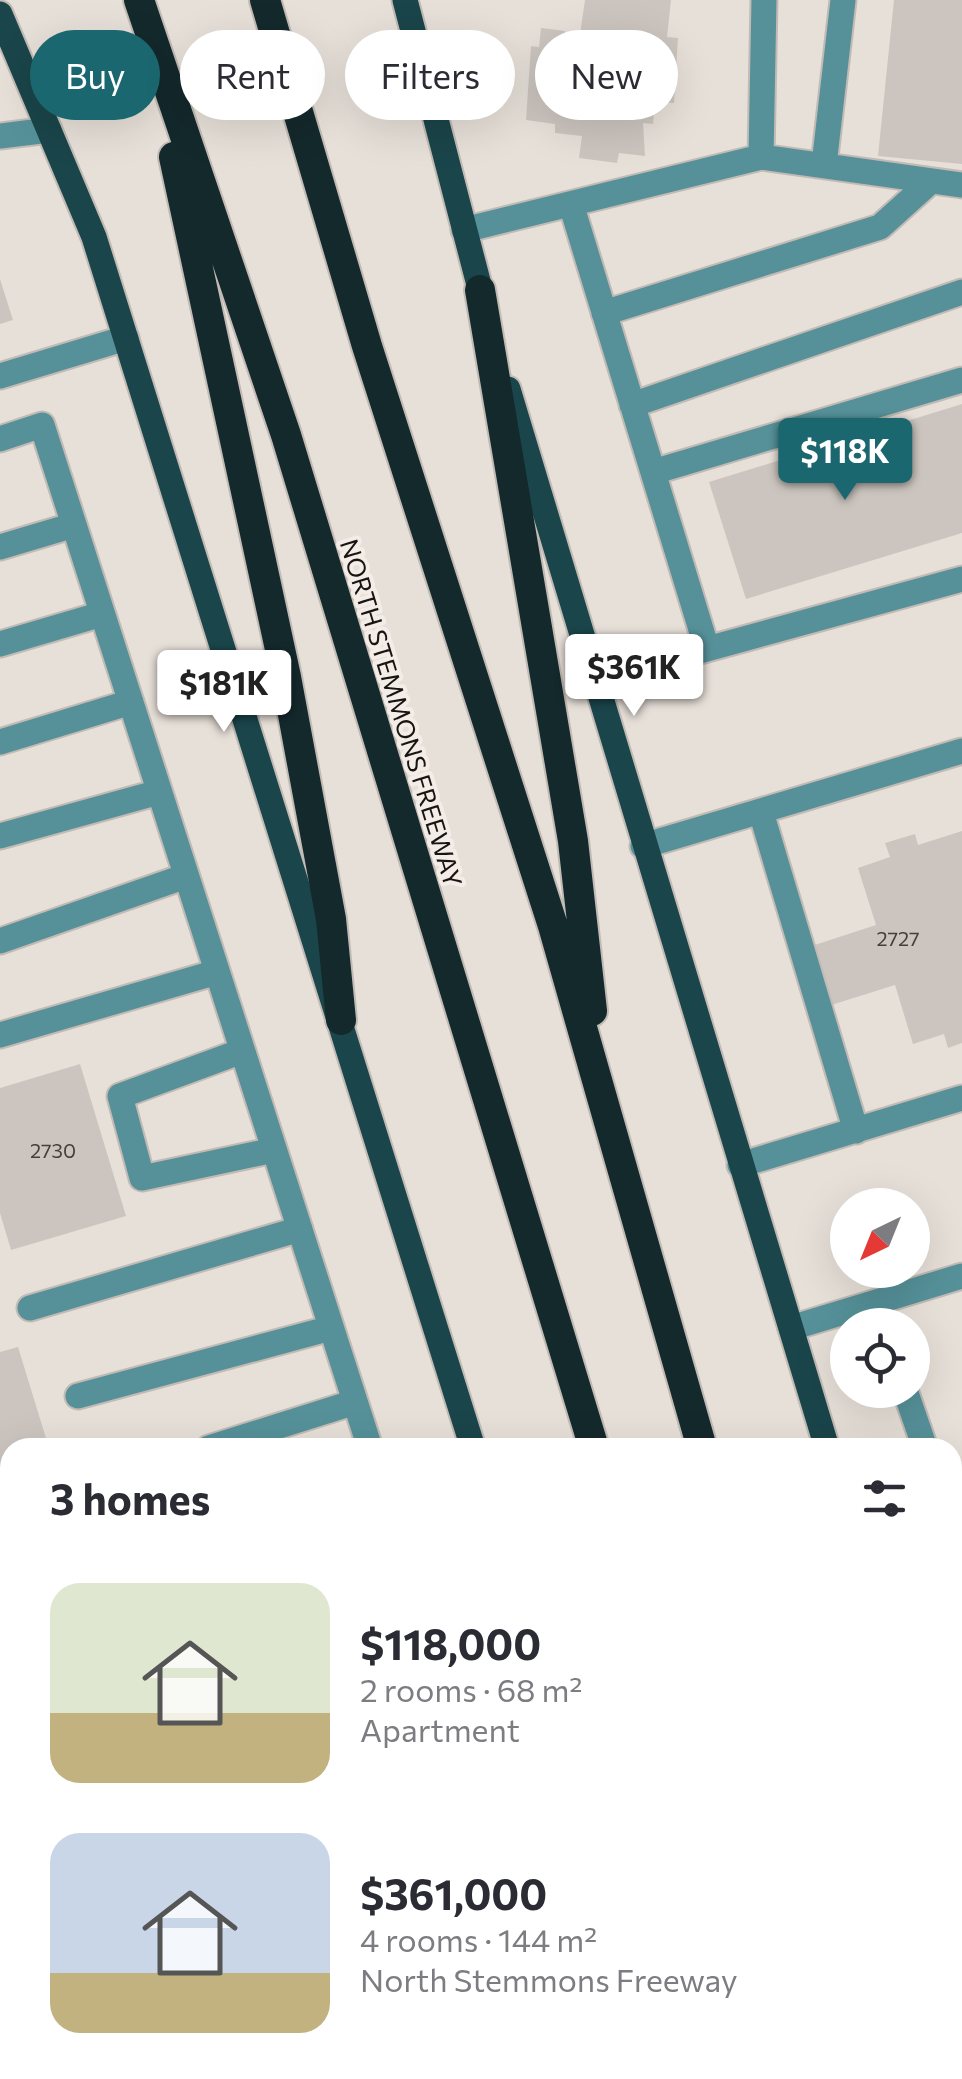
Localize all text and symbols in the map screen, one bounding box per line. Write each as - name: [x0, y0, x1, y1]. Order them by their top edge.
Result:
- chip: Buy: [30, 30, 160, 120]
- chip: Rent: [180, 30, 325, 120]
- chip: Filters: [345, 30, 515, 120]
- chip: New: [535, 30, 678, 120]
- pin: $118K: [775, 418, 915, 503]
- text: $118K: [800, 430, 890, 470]
- street label: NORTH STEMMONS FREEWAY: [335, 535, 469, 890]
- pin: $361K: [564, 634, 704, 719]
- text: $361K: [587, 646, 681, 686]
- pin: $181K: [154, 650, 294, 735]
- text: $181K: [179, 662, 269, 702]
- house number: 2727: [876, 926, 920, 950]
- house number: 2730: [30, 1138, 76, 1162]
- north arrow: [830, 1188, 930, 1288]
- map controls: [830, 1188, 930, 1408]
- button: locate: [830, 1308, 930, 1408]
- icon: filters: [857, 1471, 912, 1526]
- text: 3 homes: [50, 1472, 210, 1524]
- text: $118,000: [360, 1617, 541, 1669]
- icon: home: [130, 1623, 250, 1743]
- text: 2 rooms · 68 m²: [360, 1669, 582, 1709]
- text: Apartment: [360, 1709, 520, 1749]
- text: $361,000: [360, 1867, 547, 1919]
- icon: home: [130, 1873, 250, 1993]
- text: 4 rooms · 144 m²: [360, 1919, 597, 1959]
- text: North Stemmons Freeway: [360, 1959, 738, 1999]

